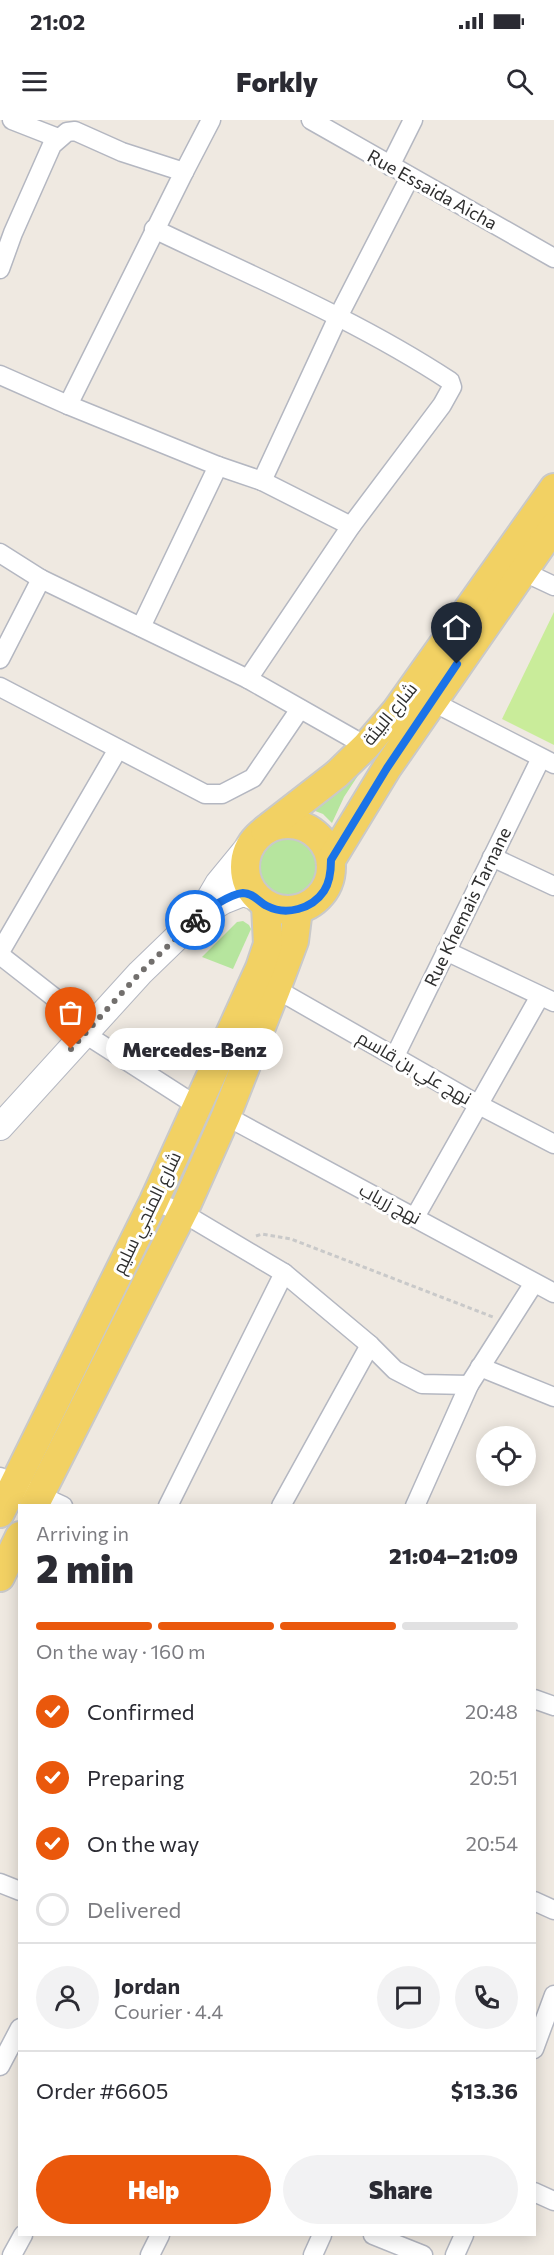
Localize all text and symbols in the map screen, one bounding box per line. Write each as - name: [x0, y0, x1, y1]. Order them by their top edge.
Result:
- text: 21:02: [30, 8, 85, 35]
- icon: menu: [18, 65, 51, 98]
- text: Forkly: [236, 65, 318, 98]
- icon: search: [503, 65, 536, 98]
- street label: Rue Essaida Aicha: [364, 144, 501, 234]
- pin: [431, 602, 482, 664]
- icon: home: [440, 611, 473, 644]
- street label: شارع البيئة: [357, 678, 423, 750]
- street label: Rue Khemais Tarnane: [419, 823, 515, 990]
- courier: [165, 890, 225, 950]
- icon: bike: [179, 904, 212, 937]
- pin: [45, 987, 96, 1049]
- icon: bag: [54, 996, 87, 1029]
- street label: نهج علي بن قاسم: [351, 1026, 476, 1112]
- callout: Mercedes-Benz: [107, 1028, 284, 1070]
- text: Mercedes-Benz: [122, 1037, 267, 1061]
- street label: شارع المنجي سليم: [107, 1148, 189, 1279]
- street label: نهج زرياب: [355, 1178, 425, 1230]
- map controls: [476, 1426, 536, 1486]
- button: locate: [476, 1426, 536, 1486]
- text: Arriving in: [36, 1521, 129, 1545]
- text: 21:04–21:09: [389, 1542, 518, 1569]
- text: 2 min: [36, 1543, 134, 1591]
- text: On the way · 160 m: [36, 1639, 205, 1663]
- icon: check: [36, 1695, 69, 1728]
- text: Confirmed: [87, 1698, 194, 1725]
- text: 20:48: [465, 1699, 518, 1723]
- icon: check: [36, 1761, 69, 1794]
- text: Preparing: [87, 1764, 184, 1791]
- text: 20:51: [469, 1765, 518, 1789]
- icon: check: [36, 1827, 69, 1860]
- text: On the way: [87, 1830, 199, 1857]
- text: 20:54: [466, 1831, 518, 1855]
- text: Delivered: [87, 1896, 181, 1923]
- button: person: [36, 1966, 99, 2029]
- button: chat: [377, 1966, 440, 2029]
- button: phone: [455, 1966, 518, 2029]
- text: Jordan: [114, 1972, 180, 1999]
- text: Courier · 4.4: [114, 1999, 223, 2023]
- text: Order #6605: [36, 2077, 168, 2104]
- text: $13.36: [451, 2077, 518, 2104]
- button: Help: [36, 2155, 271, 2224]
- button: Share: [283, 2155, 518, 2224]

